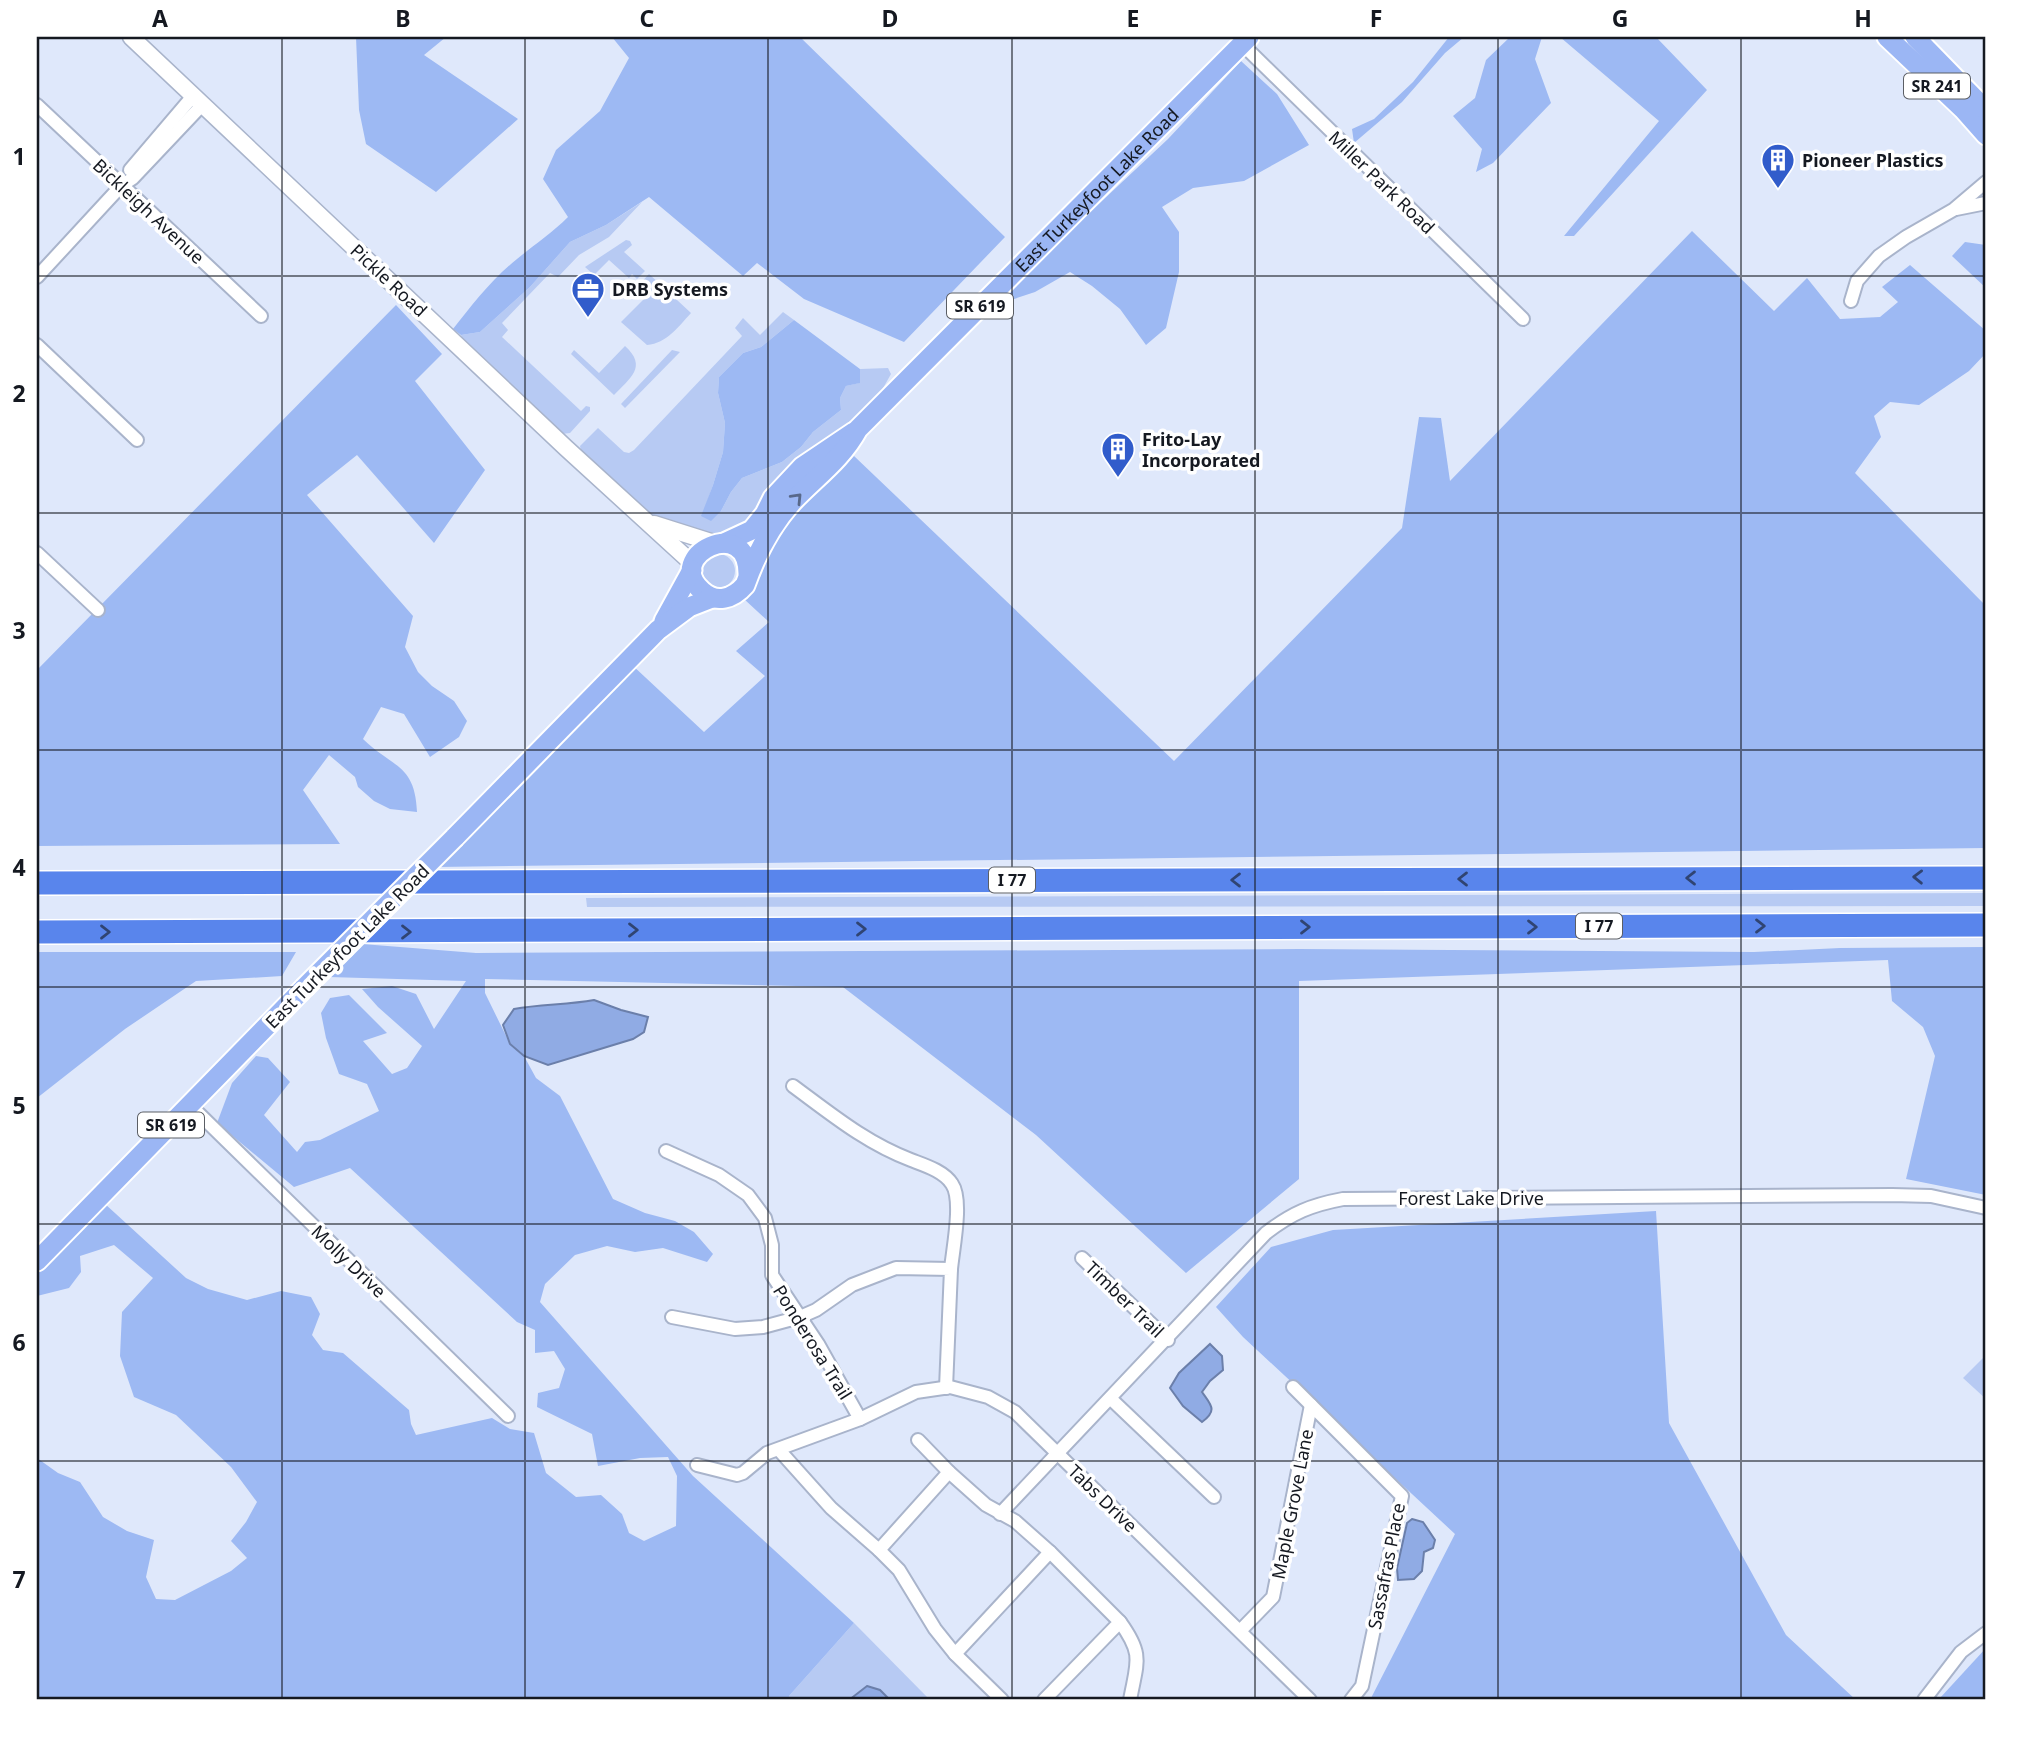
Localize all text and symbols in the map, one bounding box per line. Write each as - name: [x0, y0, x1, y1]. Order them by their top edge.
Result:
- text: A: [152, 2, 168, 34]
- text: B: [395, 2, 411, 34]
- text: C: [640, 2, 655, 34]
- text: D: [882, 2, 898, 34]
- text: E: [1127, 2, 1139, 34]
- text: F: [1370, 2, 1382, 34]
- text: G: [1612, 2, 1628, 34]
- text: H: [1854, 2, 1872, 34]
- road number: SR 241: [1904, 74, 1970, 99]
- street label: East Turkeyfoot Lake Road: [1009, 102, 1184, 277]
- street label: Miller Park Road: [1324, 125, 1440, 239]
- text: 1: [12, 140, 26, 172]
- building icon: Pioneer Plastics: [1759, 141, 1797, 190]
- place label: Pioneer Plastics: [1802, 148, 1944, 172]
- street label: Bickleigh Avenue: [88, 153, 210, 269]
- street label: Pickle Road: [346, 238, 432, 322]
- office icon: DRB Systems: [569, 270, 607, 319]
- place label: DRB Systems: [612, 277, 728, 301]
- road number: SR 619: [947, 294, 1013, 318]
- text: 2: [12, 377, 26, 409]
- place label: Frito-Lay Incorporated: [1142, 427, 1260, 472]
- building icon: Frito-Lay Incorporated: [1099, 430, 1137, 479]
- one-way arrow: [788, 494, 801, 507]
- text: 3: [12, 614, 26, 646]
- text: 4: [12, 851, 26, 883]
- street label: East Turkeyfoot Lake Road: [260, 859, 434, 1033]
- road number: I 77: [989, 867, 1035, 892]
- one-way arrow: [1685, 870, 1695, 886]
- one-way arrow: [1912, 870, 1923, 885]
- one-way arrow: [1457, 871, 1468, 887]
- one-way arrow: [1230, 872, 1240, 888]
- road number: I 77: [1576, 914, 1622, 938]
- one-way arrow: [1755, 918, 1766, 934]
- one-way arrow: [1300, 919, 1311, 935]
- one-way arrow: [1528, 919, 1538, 935]
- one-way arrow: [856, 921, 867, 937]
- one-way arrow: [629, 922, 639, 938]
- one-way arrow: [100, 924, 111, 940]
- one-way arrow: [401, 924, 412, 940]
- text: 5: [12, 1089, 26, 1121]
- road number: SR 619: [138, 1112, 204, 1138]
- street label: Forest Lake Drive: [1398, 1186, 1544, 1210]
- street label: Molly Drive: [307, 1219, 391, 1303]
- street label: Timber Trail: [1081, 1255, 1169, 1343]
- street label: Ponderosa Trail: [768, 1280, 858, 1404]
- text: 6: [12, 1326, 26, 1358]
- street label: Maple Grove Lane: [1266, 1427, 1318, 1581]
- street label: Tabs Drive: [1063, 1459, 1143, 1537]
- street label: Sassafras Place: [1362, 1501, 1410, 1631]
- text: 7: [12, 1563, 26, 1595]

